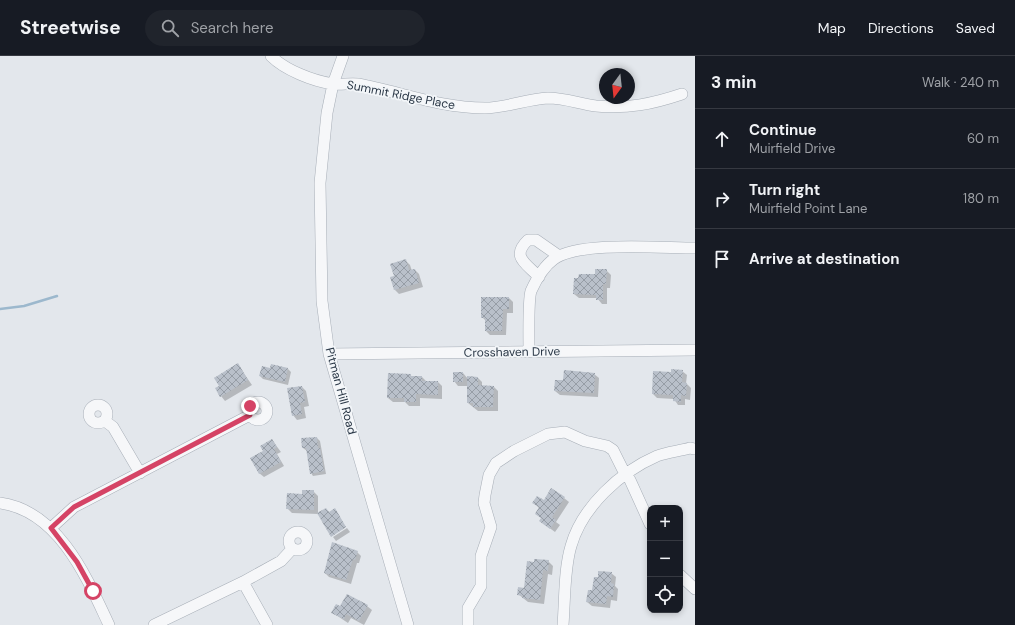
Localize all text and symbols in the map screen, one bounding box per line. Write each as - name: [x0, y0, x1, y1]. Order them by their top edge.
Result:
- search box: [145, 10, 425, 46]
- text: Streetwise: [20, 15, 121, 40]
- icon: search: [159, 17, 181, 39]
- text: Search here: [191, 18, 273, 38]
- text: Map: [818, 19, 846, 37]
- text: Directions: [868, 19, 934, 37]
- text: Saved: [956, 19, 995, 37]
- north arrow: [599, 68, 635, 104]
- text: 3 min: [711, 71, 756, 93]
- text: Walk · 240 m: [922, 74, 999, 91]
- street label: Summit Ridge Place: [346, 77, 457, 113]
- text: Continue: [749, 120, 817, 140]
- icon: ahead: [711, 128, 733, 150]
- text: 60 m: [967, 130, 999, 147]
- text: Muirfield Drive: [749, 140, 835, 157]
- text: Turn right: [749, 180, 820, 200]
- icon: right: [711, 188, 733, 210]
- text: 180 m: [963, 190, 999, 207]
- text: Muirfield Point Lane: [749, 200, 867, 217]
- icon: arrive: [711, 248, 733, 270]
- text: Arrive at destination: [749, 249, 900, 269]
- street label: Crosshaven Drive: [464, 343, 561, 361]
- street label: Pitman Hill Road: [322, 346, 360, 436]
- route end: [241, 397, 259, 415]
- map controls: [647, 505, 683, 613]
- button: +: [647, 505, 683, 541]
- button: −: [647, 541, 683, 577]
- button: locate: [647, 577, 683, 613]
- route start: [84, 582, 102, 600]

